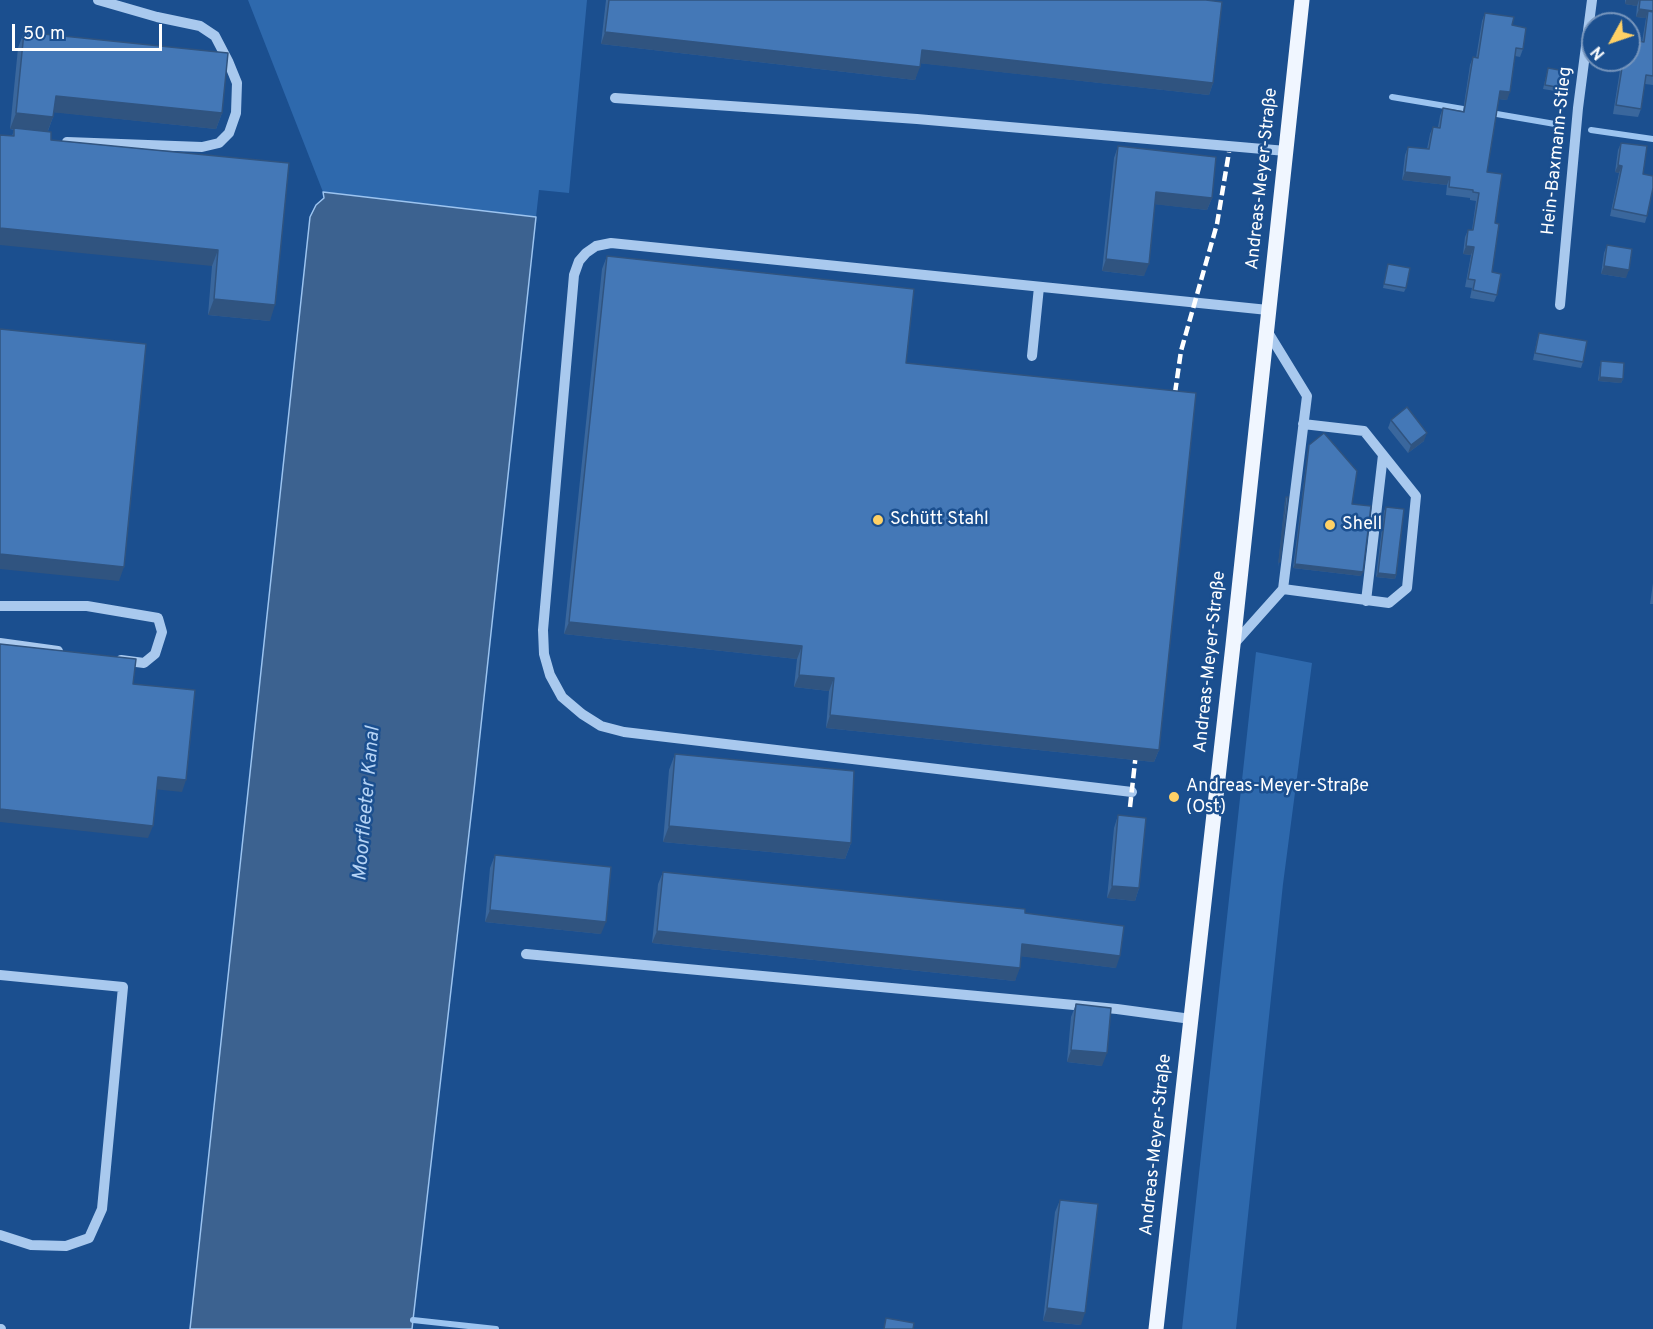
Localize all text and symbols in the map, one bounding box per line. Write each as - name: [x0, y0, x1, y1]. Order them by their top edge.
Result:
- scale bar: [15, 12, 165, 50]
- north arrow: [1581, 12, 1641, 72]
- text: 50 m: [23, 23, 65, 46]
- text: N: [1587, 41, 1610, 63]
- street label: Hein-Baxmann-Stieg: [1538, 66, 1578, 236]
- street label: Andreas-Meyer-Straße: [1243, 87, 1283, 271]
- place label: Schütt Stahl: [890, 509, 989, 531]
- marker: Schütt Stahl: [871, 513, 885, 527]
- place label: Shell: [1342, 514, 1382, 536]
- marker: Shell: [1323, 518, 1337, 532]
- street label: Andreas-Meyer-Straße: [1191, 570, 1231, 754]
- water label: Moorfleeter Kanal: [349, 726, 387, 882]
- place label: Andreas-Meyer-Straße (Ost): [1186, 776, 1369, 818]
- marker: Andreas-Meyer-Straße (Ost): [1167, 790, 1181, 804]
- street label: Andreas-Meyer-Straße: [1137, 1053, 1177, 1237]

